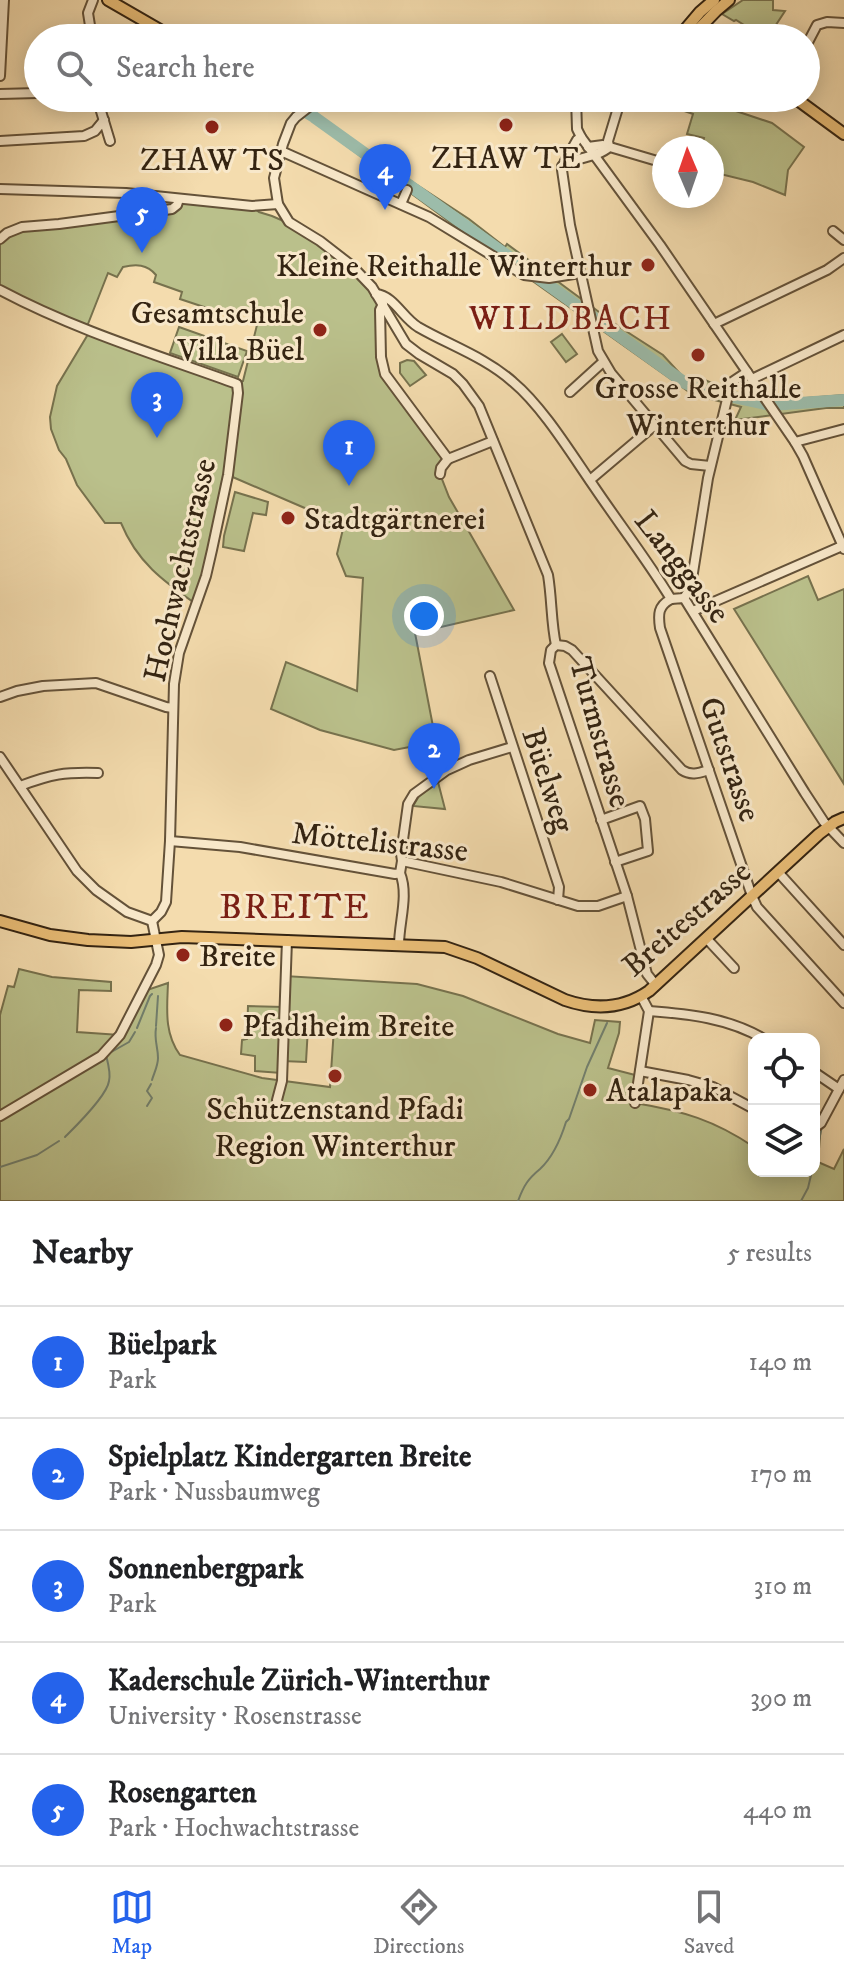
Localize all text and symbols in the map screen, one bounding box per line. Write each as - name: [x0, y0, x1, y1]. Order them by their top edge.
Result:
- search box: [24, 24, 820, 112]
- icon: search: [52, 46, 96, 90]
- text: Search here: [116, 50, 255, 87]
- marker: ZHAW TE: [497, 116, 515, 134]
- marker: ZHAW TS: [203, 118, 221, 136]
- north arrow: [652, 136, 724, 208]
- place label: ZHAW TE: [431, 139, 581, 179]
- place label: ZHAW TS: [140, 141, 284, 181]
- pin: 4: [359, 144, 411, 210]
- pin: 5: [116, 187, 168, 253]
- place label: Kleine Reithalle Winterthur: [276, 247, 632, 287]
- marker: Kleine Reithalle Winterthur: [639, 256, 657, 274]
- place label: Gesamtschule Villa Büel: [131, 294, 304, 371]
- district label: WILDBACH: [468, 298, 673, 340]
- marker: Gesamtschule Villa Büel: [311, 321, 329, 339]
- marker: Grosse Reithalle Winterthur: [689, 346, 707, 364]
- place label: Grosse Reithalle Winterthur: [595, 369, 801, 446]
- pin: 3: [131, 372, 183, 438]
- pin: 1: [323, 420, 375, 486]
- street label: Hochwachtstrasse: [136, 455, 226, 686]
- place label: Stadtgärtnerei: [304, 500, 485, 540]
- street label: Langgasse: [625, 503, 738, 632]
- marker: Stadtgärtnerei: [279, 509, 297, 527]
- your location: [404, 596, 444, 636]
- street label: Turmstrasse: [559, 653, 640, 812]
- street label: Gutstrasse: [689, 692, 769, 827]
- pin: 2: [408, 723, 460, 789]
- street label: Büelweg: [511, 723, 583, 838]
- street label: Möttelistrasse: [290, 814, 470, 872]
- street label: Breitestrasse: [615, 853, 760, 986]
- district label: BREITE: [219, 885, 371, 930]
- place label: Breite: [199, 937, 276, 977]
- marker: Breite: [174, 946, 192, 964]
- place label: Pfadiheim Breite: [242, 1007, 455, 1047]
- marker: Pfadiheim Breite: [217, 1016, 235, 1034]
- map controls: [748, 1033, 820, 1177]
- button: locate: [748, 1033, 820, 1105]
- marker: Schützenstand Pfadi Region Winterthur: [326, 1067, 344, 1085]
- place label: Atalapaka: [606, 1072, 733, 1112]
- marker: Atalapaka: [581, 1081, 599, 1099]
- place label: Schützenstand Pfadi Region Winterthur: [206, 1090, 464, 1167]
- button: layers: [748, 1105, 820, 1177]
- text: Nearby: [32, 1232, 133, 1274]
- text: 5 results: [727, 1237, 812, 1270]
- text: Büelpark: [108, 1327, 217, 1364]
- text: 1: [53, 1346, 63, 1379]
- text: 140 m: [748, 1346, 812, 1379]
- text: Park: [108, 1364, 157, 1397]
- text: Spielplatz Kindergarten Breite: [108, 1439, 471, 1476]
- text: 2: [52, 1458, 64, 1491]
- text: 170 m: [750, 1458, 812, 1491]
- text: Park · Nussbaumweg: [108, 1476, 320, 1509]
- text: Sonnenbergpark: [108, 1551, 304, 1588]
- text: 3: [53, 1570, 63, 1603]
- text: 310 m: [754, 1570, 812, 1603]
- text: Park: [108, 1588, 157, 1621]
- text: Kaderschule Zürich-Winterthur: [108, 1663, 489, 1700]
- text: 4: [51, 1682, 65, 1715]
- text: 390 m: [750, 1682, 812, 1715]
- text: University · Rosenstrasse: [108, 1700, 362, 1733]
- text: Rosengarten: [108, 1775, 257, 1812]
- text: 5: [52, 1794, 64, 1827]
- text: 440 m: [743, 1794, 812, 1827]
- text: Park · Hochwachtstrasse: [108, 1812, 359, 1845]
- tab: Map: [110, 1885, 154, 1960]
- tab: Directions: [373, 1885, 464, 1960]
- tab: Saved: [684, 1885, 734, 1960]

